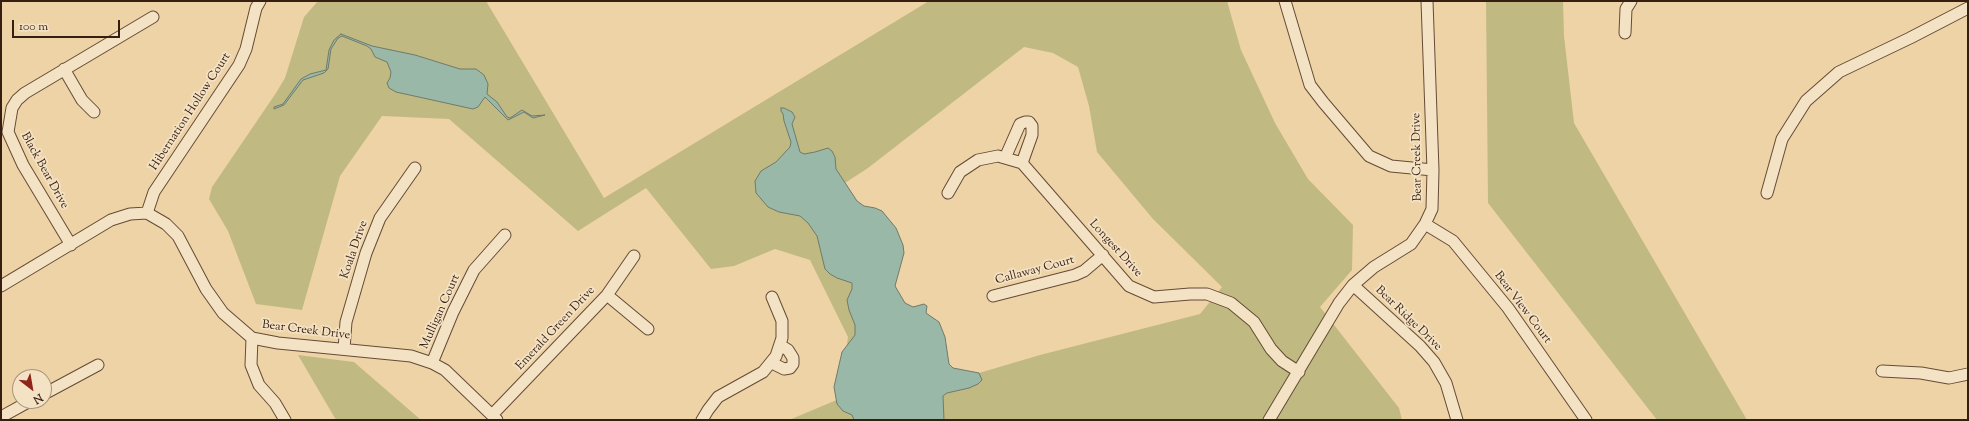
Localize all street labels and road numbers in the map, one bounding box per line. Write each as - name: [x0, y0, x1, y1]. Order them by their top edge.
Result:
- street label: Hibernation Hollow Court: [148, 50, 234, 174]
- street label: Bear Creek Drive: [1410, 113, 1426, 201]
- street label: Black Bear Drive: [17, 130, 71, 212]
- street label: Longest Drive: [1085, 217, 1145, 281]
- street label: Koala Drive: [338, 219, 372, 281]
- street label: Callaway Court: [994, 254, 1076, 288]
- street label: Bear View Court: [1490, 269, 1554, 347]
- street label: Mulligan Court: [418, 272, 464, 352]
- street label: Emerald Green Drive: [513, 284, 599, 374]
- street label: Bear Ridge Drive: [1372, 284, 1444, 354]
- street label: Bear Creek Drive: [261, 318, 351, 344]

